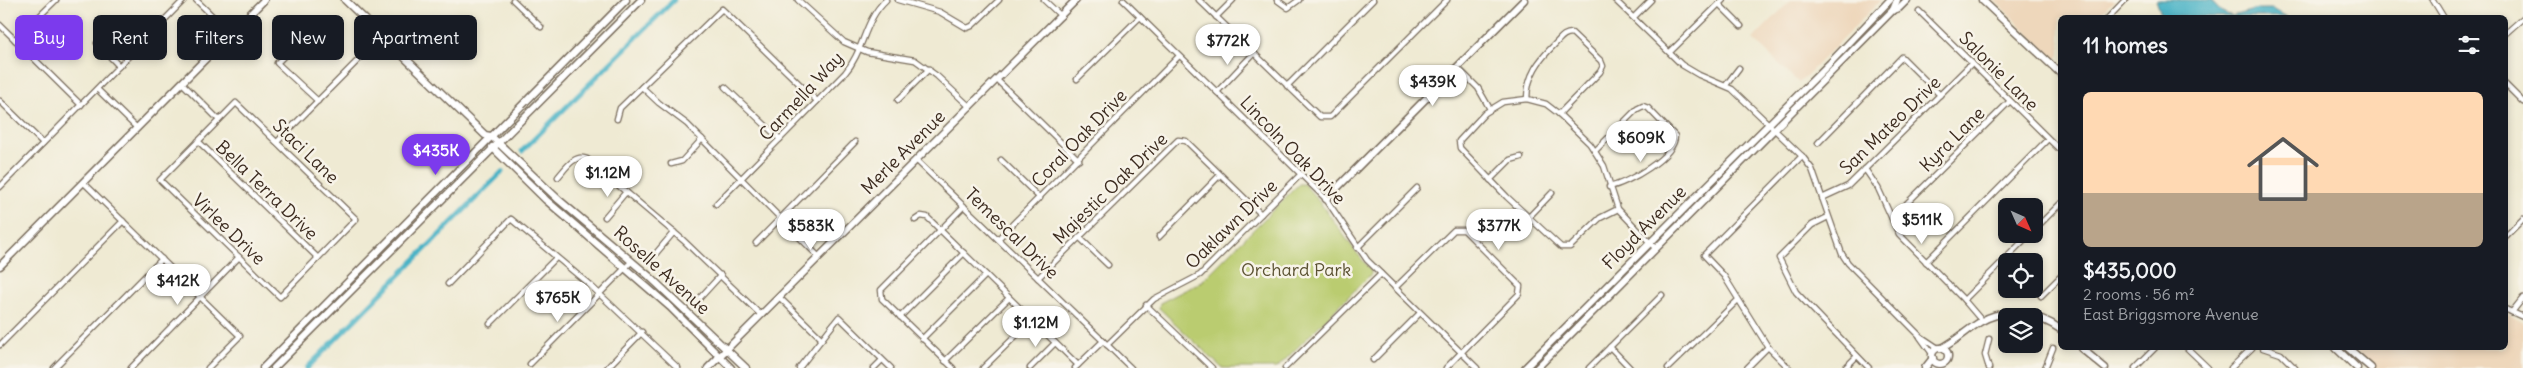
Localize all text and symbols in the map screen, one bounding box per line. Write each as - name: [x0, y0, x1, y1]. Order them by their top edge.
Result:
- chip: Buy: [15, 15, 83, 60]
- chip: Rent: [93, 15, 167, 60]
- chip: Filters: [177, 15, 262, 60]
- chip: New: [272, 15, 344, 60]
- chip: Apartment: [354, 15, 477, 60]
- pin: $772K: [1193, 23, 1263, 66]
- street label: Salonie Lane: [1954, 26, 2044, 116]
- text: $772K: [1206, 30, 1250, 50]
- icon: filters: [2455, 31, 2483, 59]
- text: 11 homes: [2083, 32, 2168, 59]
- street label: Carmella Way: [754, 47, 848, 145]
- pin: $439K: [1398, 64, 1468, 107]
- text: $439K: [1410, 71, 1456, 91]
- street label: San Mateo Drive: [1834, 71, 1946, 179]
- street label: Coral Oak Drive: [1026, 84, 1132, 192]
- street label: Lincoln Oak Drive: [1235, 91, 1351, 209]
- street label: Kyra Lane: [1915, 102, 1989, 176]
- street label: Merle Avenue: [856, 105, 950, 199]
- street label: Staci Lane: [268, 114, 344, 188]
- pin: $609K: [1606, 120, 1676, 163]
- icon: home: [2238, 124, 2328, 214]
- street label: Majestic Oak Drive: [1048, 127, 1172, 249]
- text: $609K: [1617, 127, 1665, 147]
- pin: $435K: [401, 134, 471, 176]
- street label: Bella Terra Drive: [211, 135, 323, 245]
- text: $435K: [413, 140, 459, 160]
- pin: $1.12M: [567, 156, 649, 198]
- text: $1.12M: [585, 162, 631, 182]
- street label: Oaklawn Drive: [1180, 174, 1282, 274]
- street label: Floyd Avenue: [1597, 180, 1691, 274]
- street label: Temescal Drive: [960, 182, 1064, 284]
- street label: Virlee Drive: [188, 188, 270, 270]
- north arrow: [1998, 198, 2042, 242]
- map controls: [1998, 198, 2043, 353]
- pin: $511K: [1887, 202, 1957, 245]
- pin: $583K: [776, 208, 846, 251]
- pin: $377K: [1464, 208, 1534, 251]
- text: $511K: [1902, 209, 1942, 229]
- text: $583K: [788, 215, 834, 235]
- text: $377K: [1477, 215, 1521, 235]
- street label: Roselle Avenue: [609, 221, 715, 319]
- button: locate: [1998, 253, 2043, 298]
- text: $435,000: [2083, 257, 2177, 284]
- park label: Orchard Park: [1241, 258, 1351, 281]
- pin: $412K: [143, 264, 213, 306]
- text: $412K: [157, 270, 199, 290]
- pin: $765K: [523, 280, 593, 323]
- text: 2 rooms · 56 m²: [2083, 284, 2195, 304]
- text: $765K: [536, 287, 580, 307]
- text: East Briggsmore Avenue: [2083, 304, 2259, 324]
- pin: $1.12M: [995, 306, 1077, 348]
- button: layers: [1998, 308, 2043, 353]
- text: $1.12M: [1013, 312, 1059, 332]

